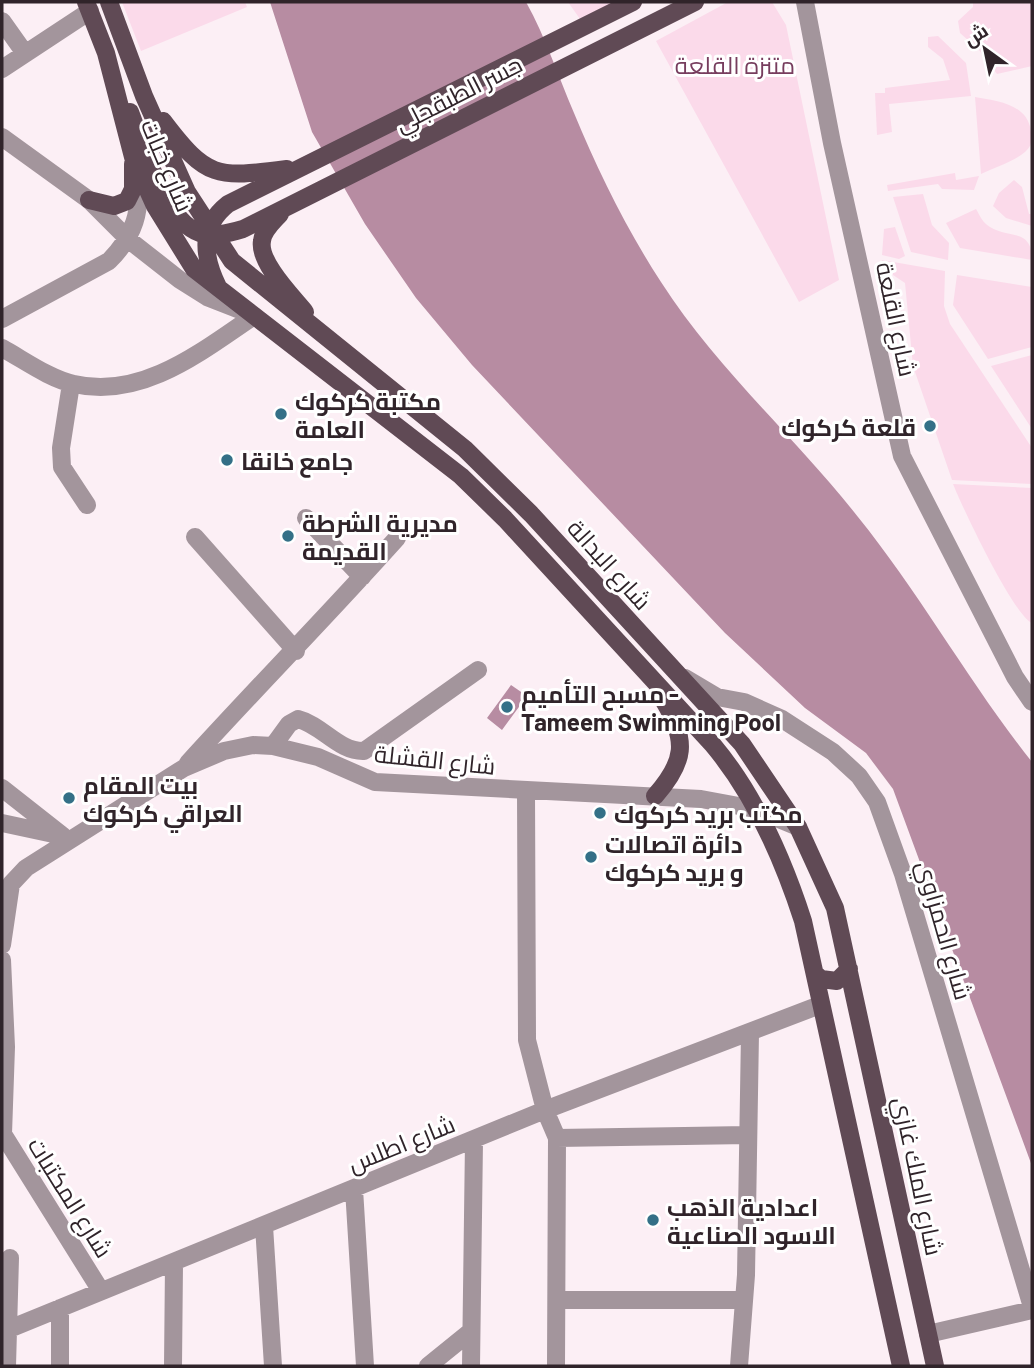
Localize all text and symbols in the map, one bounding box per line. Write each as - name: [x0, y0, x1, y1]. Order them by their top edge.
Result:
- north arrow: [950, 14, 1020, 84]
- text: ش: [959, 18, 993, 51]
- street label: جسر الطبقجلي: [390, 49, 529, 143]
- park label: متنزة القلعة: [675, 50, 795, 79]
- street label: شارع خبات: [133, 114, 200, 217]
- street label: شارع القلعة: [868, 259, 923, 379]
- place label: مكتبة كركوك العامة: [295, 386, 441, 443]
- marker: مكتبة كركوك العامة: [273, 406, 289, 422]
- place label: قلعة كركوك: [781, 412, 916, 442]
- marker: قلعة كركوك: [922, 418, 938, 434]
- place label: جامع خانقا: [241, 446, 353, 478]
- marker: جامع خانقا: [219, 452, 235, 468]
- place label: مديرية الشرطة القديمة: [302, 508, 458, 565]
- street label: شارع البدالة: [560, 513, 658, 617]
- marker: مديرية الشرطة القديمة: [280, 528, 296, 544]
- place label: مسبح التأميم - Tameem Swimming Pool: [521, 679, 781, 736]
- marker: مسبح التأميم - Tameem Swimming Pool: [499, 699, 515, 715]
- street label: شارع القشلة: [373, 738, 497, 783]
- place label: بيت المقام العراقي كركوك: [83, 770, 243, 833]
- marker: بيت المقام العراقي كركوك: [61, 790, 77, 806]
- place label: مكتب بريد كركوك: [614, 799, 803, 829]
- marker: مكتب بريد كركوك: [592, 805, 608, 821]
- place label: دائرة اتصالات و بريد كركوك: [605, 829, 744, 887]
- marker: دائرة اتصالات و بريد كركوك: [583, 849, 599, 865]
- street label: شارع الحمزاوي: [907, 857, 979, 1004]
- street label: شارع الملك غازي: [883, 1094, 950, 1259]
- street label: شارع اطلس: [343, 1108, 460, 1180]
- street label: شارع المكتبات: [20, 1131, 119, 1264]
- place label: اعدادية الذهب الاسود الصناعية: [667, 1192, 836, 1250]
- marker: اعدادية الذهب الاسود الصناعية: [645, 1212, 661, 1228]

